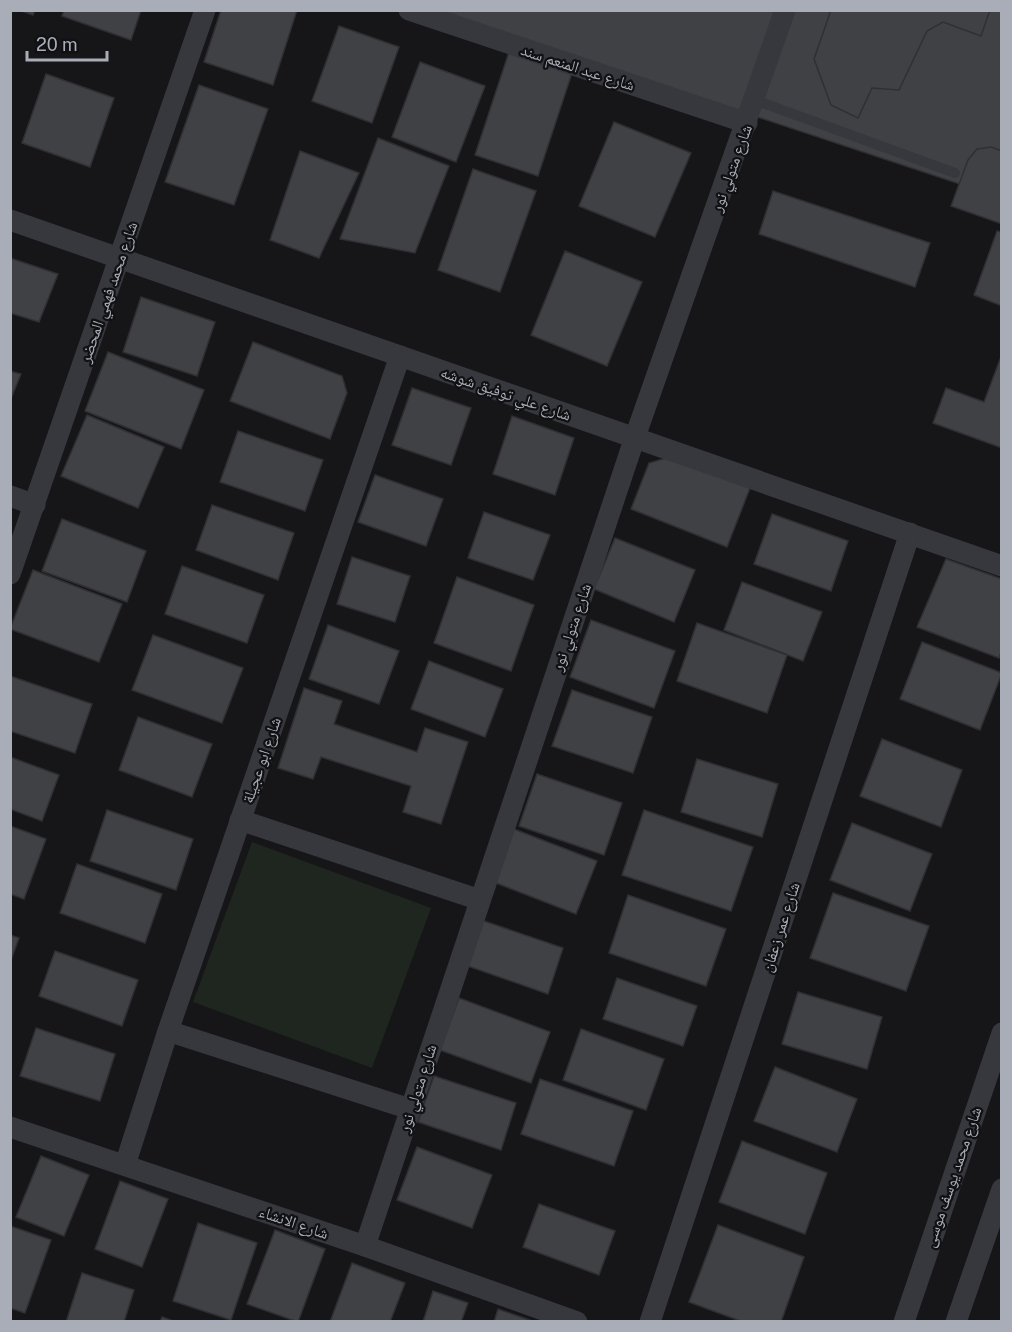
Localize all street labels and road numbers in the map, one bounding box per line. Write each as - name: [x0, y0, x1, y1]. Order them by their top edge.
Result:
- street label: شارع عبد المنعم سند: [518, 40, 637, 96]
- street label: شارع متولي نور: [707, 122, 759, 216]
- street label: شارع محمد فهمي المحضر: [75, 219, 144, 367]
- street label: شارع علي توفيق شوشه: [437, 362, 573, 428]
- street label: شارع متولي نور: [547, 581, 598, 675]
- street label: شارع ابو عجيلة: [238, 715, 286, 806]
- street label: شارع عمر زعفان: [757, 880, 805, 975]
- street label: شارع متولي نور: [394, 1042, 444, 1136]
- street label: شارع محمد يوسف موسى: [920, 1105, 986, 1250]
- street label: شارع الانشاء: [256, 1202, 331, 1244]

